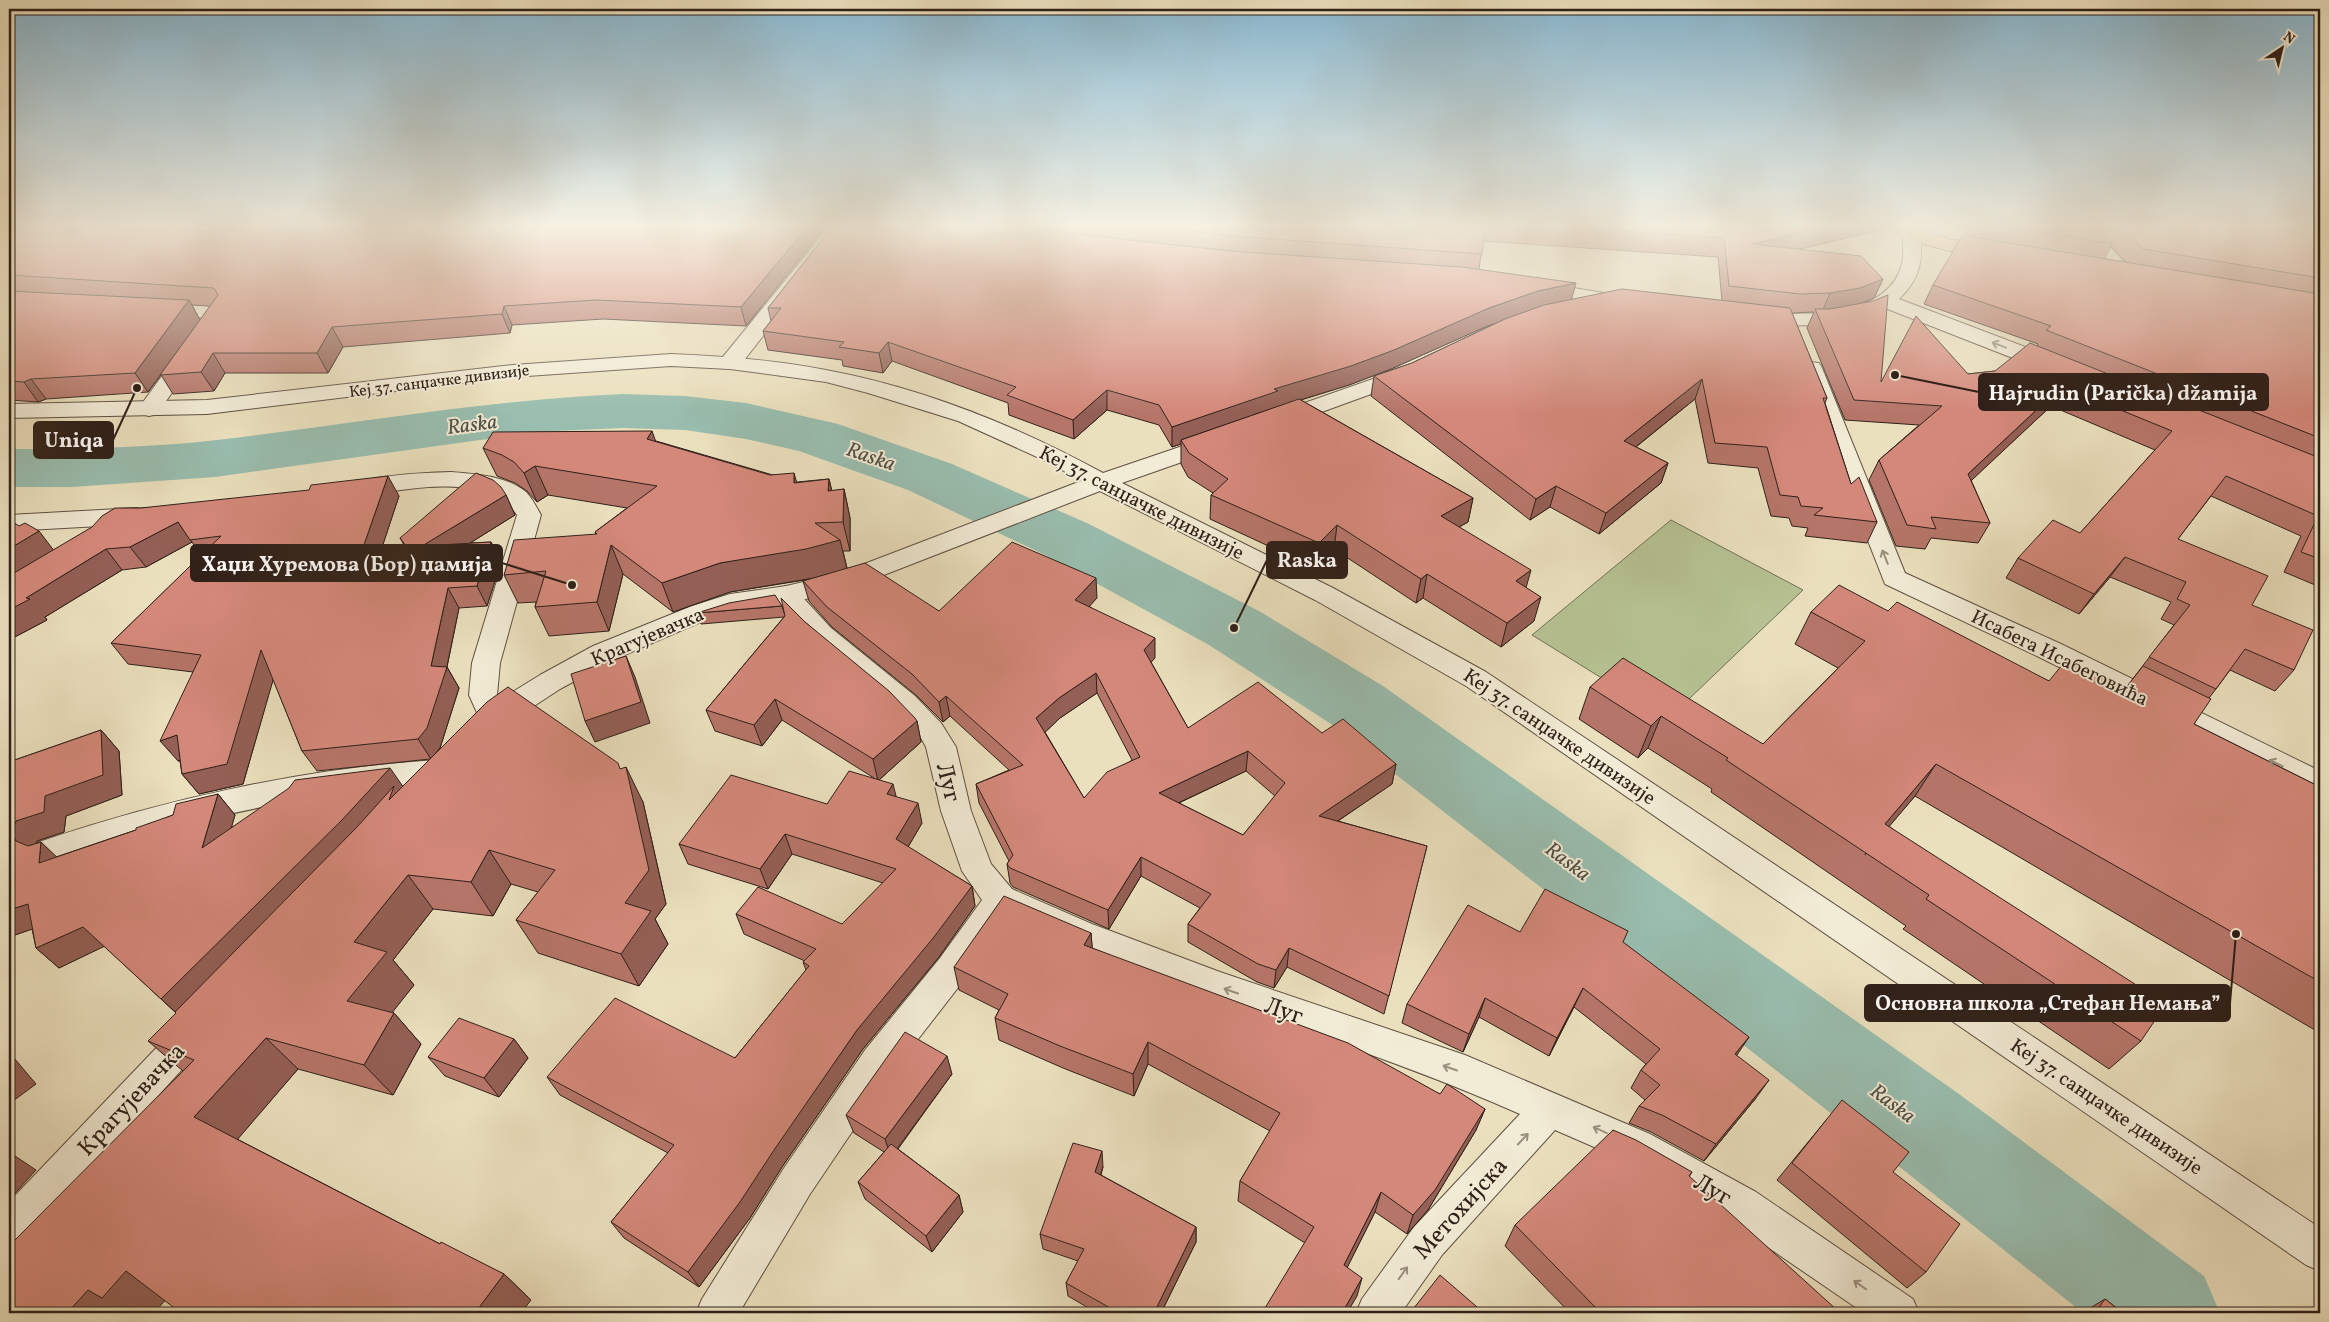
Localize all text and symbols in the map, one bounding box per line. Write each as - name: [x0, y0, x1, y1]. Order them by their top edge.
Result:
- north arrow: [2256, 22, 2306, 72]
- text: N: [2279, 28, 2298, 49]
- one-way arrow: [1992, 340, 2007, 349]
- street label: Кеј 37. санџачке дивизије: [348, 360, 531, 404]
- callout: Hajrudin (Parička) džamija: [1979, 374, 2268, 410]
- text: Hajrudin (Parička) džamija: [1989, 380, 2257, 409]
- water label: Raska: [445, 408, 499, 443]
- callout: Uniqa: [34, 422, 113, 458]
- text: Uniqa: [44, 427, 104, 456]
- water label: Raska: [842, 436, 899, 479]
- street label: Кеј 37. санџачке дивизије: [1034, 440, 1249, 568]
- callout: Raska: [1267, 542, 1347, 578]
- callout: Хаџи Хуремова (Бор) џамија: [191, 545, 502, 581]
- text: Raska: [1277, 547, 1337, 576]
- one-way arrow: [1880, 550, 1890, 565]
- text: Хаџи Хуремова (Бор) џамија: [201, 551, 493, 580]
- street label: Крагујевачка: [587, 601, 709, 674]
- street label: Исабега Исабеговића: [1966, 604, 2153, 714]
- street label: Кеј 37. санџачке дивизије: [1457, 663, 1661, 813]
- one-way arrow: [2269, 758, 2284, 768]
- street label: Луг: [926, 759, 968, 806]
- water label: Raska: [1538, 835, 1596, 889]
- callout: Основна школа „Стефан Немања”: [1865, 985, 2230, 1021]
- one-way arrow: [1223, 986, 1239, 995]
- street label: Луг: [1259, 989, 1308, 1034]
- text: Основна школа „Стефан Немања”: [1875, 990, 2221, 1019]
- street label: Кеј 37. санџачке дивизије: [2004, 1033, 2208, 1183]
- street label: Крагујевачка: [71, 1036, 194, 1165]
- one-way arrow: [1443, 1062, 1459, 1072]
- water label: Raska: [1863, 1077, 1921, 1131]
- one-way arrow: [1593, 1125, 1608, 1135]
- one-way arrow: [1517, 1132, 1529, 1145]
- street label: Метохијска: [1406, 1151, 1517, 1268]
- street label: Луг: [1687, 1166, 1738, 1215]
- one-way arrow: [1398, 1266, 1408, 1280]
- one-way arrow: [1853, 1280, 1867, 1290]

